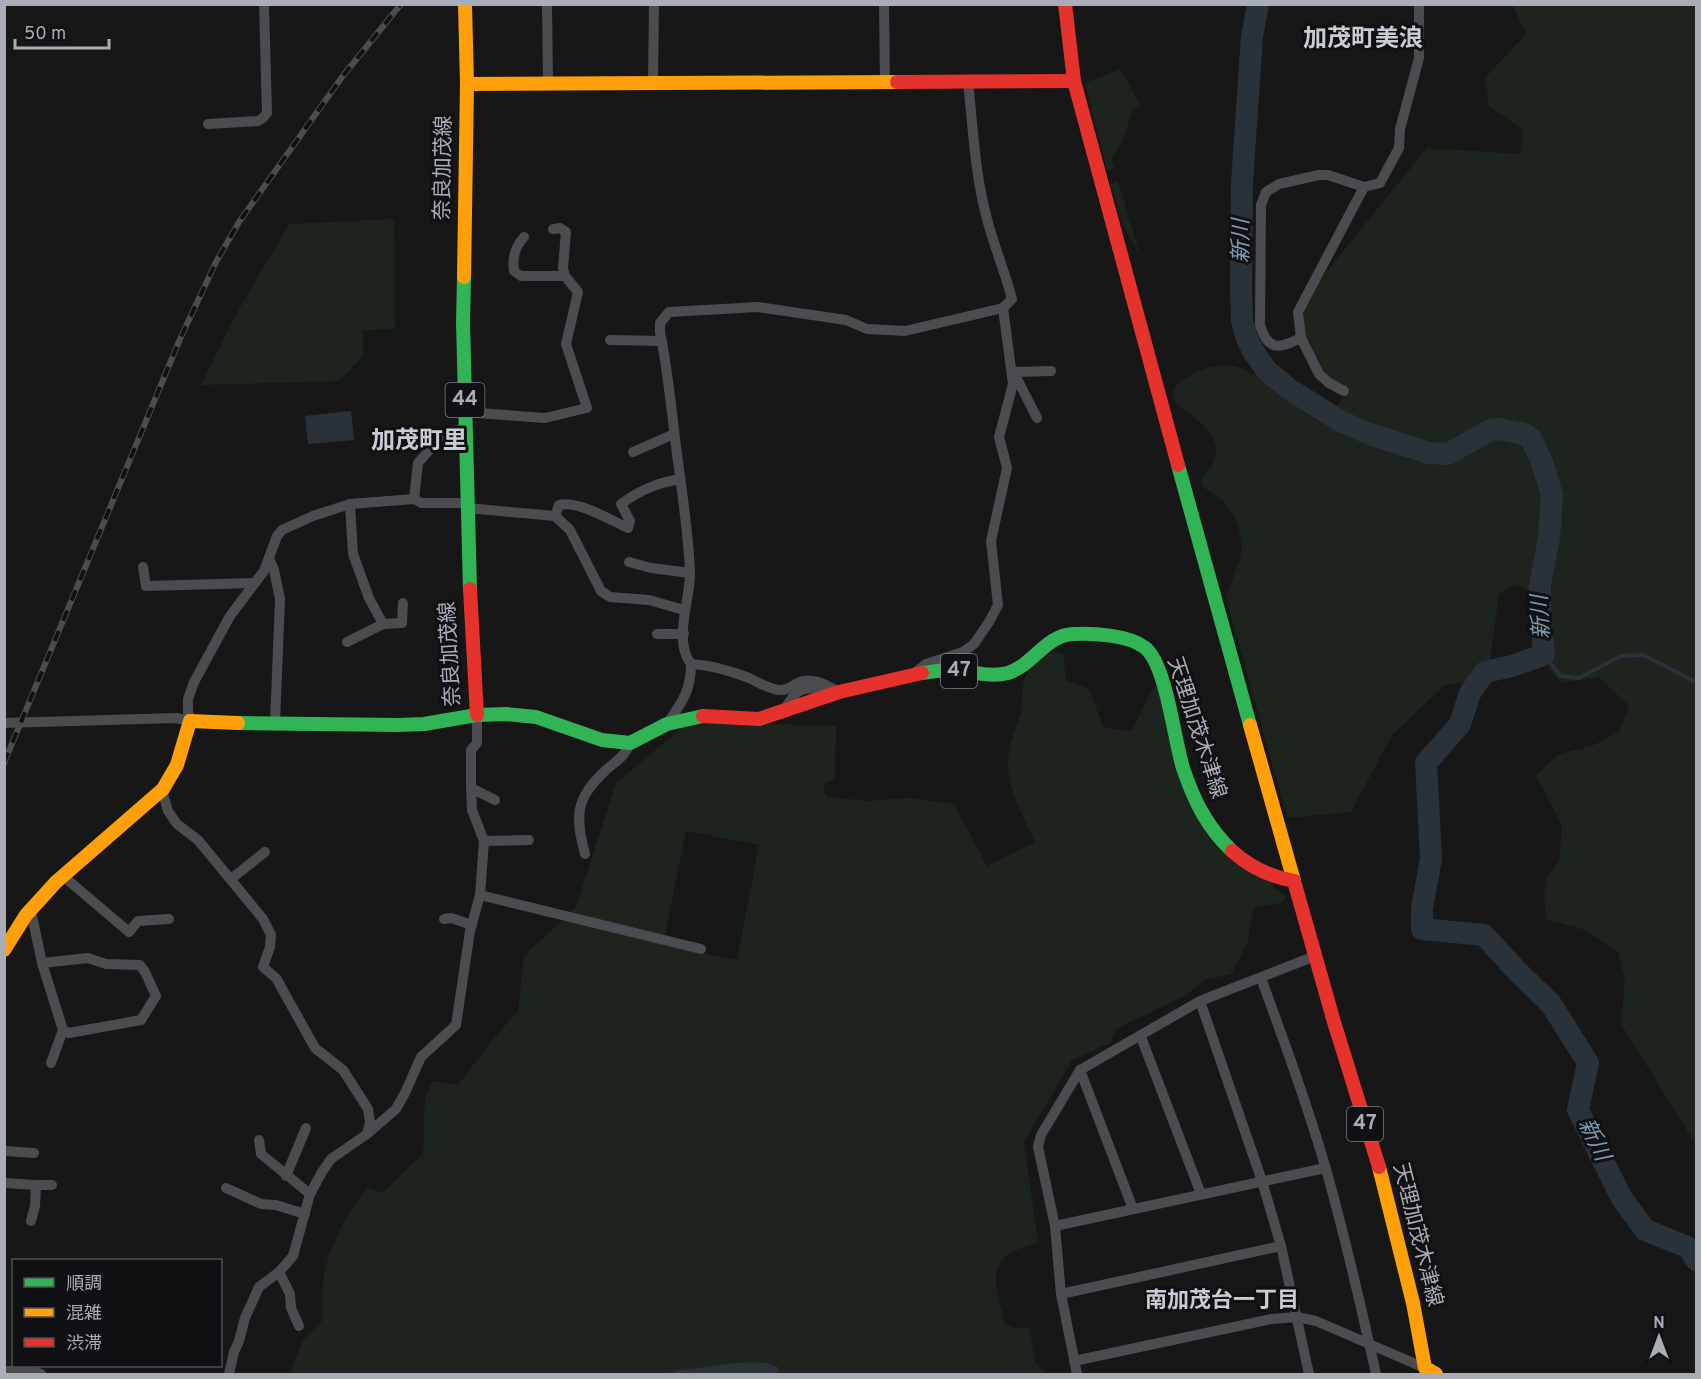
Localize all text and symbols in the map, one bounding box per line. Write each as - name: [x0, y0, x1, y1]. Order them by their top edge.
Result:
- scale bar: [15, 12, 110, 50]
- text: 50 m: [24, 23, 66, 46]
- district label: 加茂町美浪: [1303, 25, 1423, 55]
- street label: 奈良加茂線: [430, 115, 458, 221]
- water label: 新川: [1229, 217, 1256, 263]
- road number: 44: [446, 383, 484, 417]
- district label: 加茂町里: [371, 427, 467, 457]
- water label: 新川: [1527, 592, 1557, 640]
- street label: 奈良加茂線: [435, 601, 467, 707]
- road number: 47: [941, 654, 977, 688]
- street label: 天理加茂木津線: [1160, 654, 1232, 802]
- road number: 47: [1347, 1107, 1383, 1141]
- water label: 新川: [1571, 1114, 1616, 1167]
- street label: 天理加茂木津線: [1386, 1160, 1448, 1310]
- legend: [12, 1259, 222, 1367]
- text: 順調: [66, 1273, 102, 1296]
- district label: 南加茂台一丁目: [1145, 1288, 1299, 1315]
- text: 混雑: [66, 1303, 102, 1326]
- north arrow: [1629, 1307, 1689, 1367]
- text: N: [1653, 1314, 1665, 1334]
- text: 渋滞: [66, 1333, 102, 1356]

